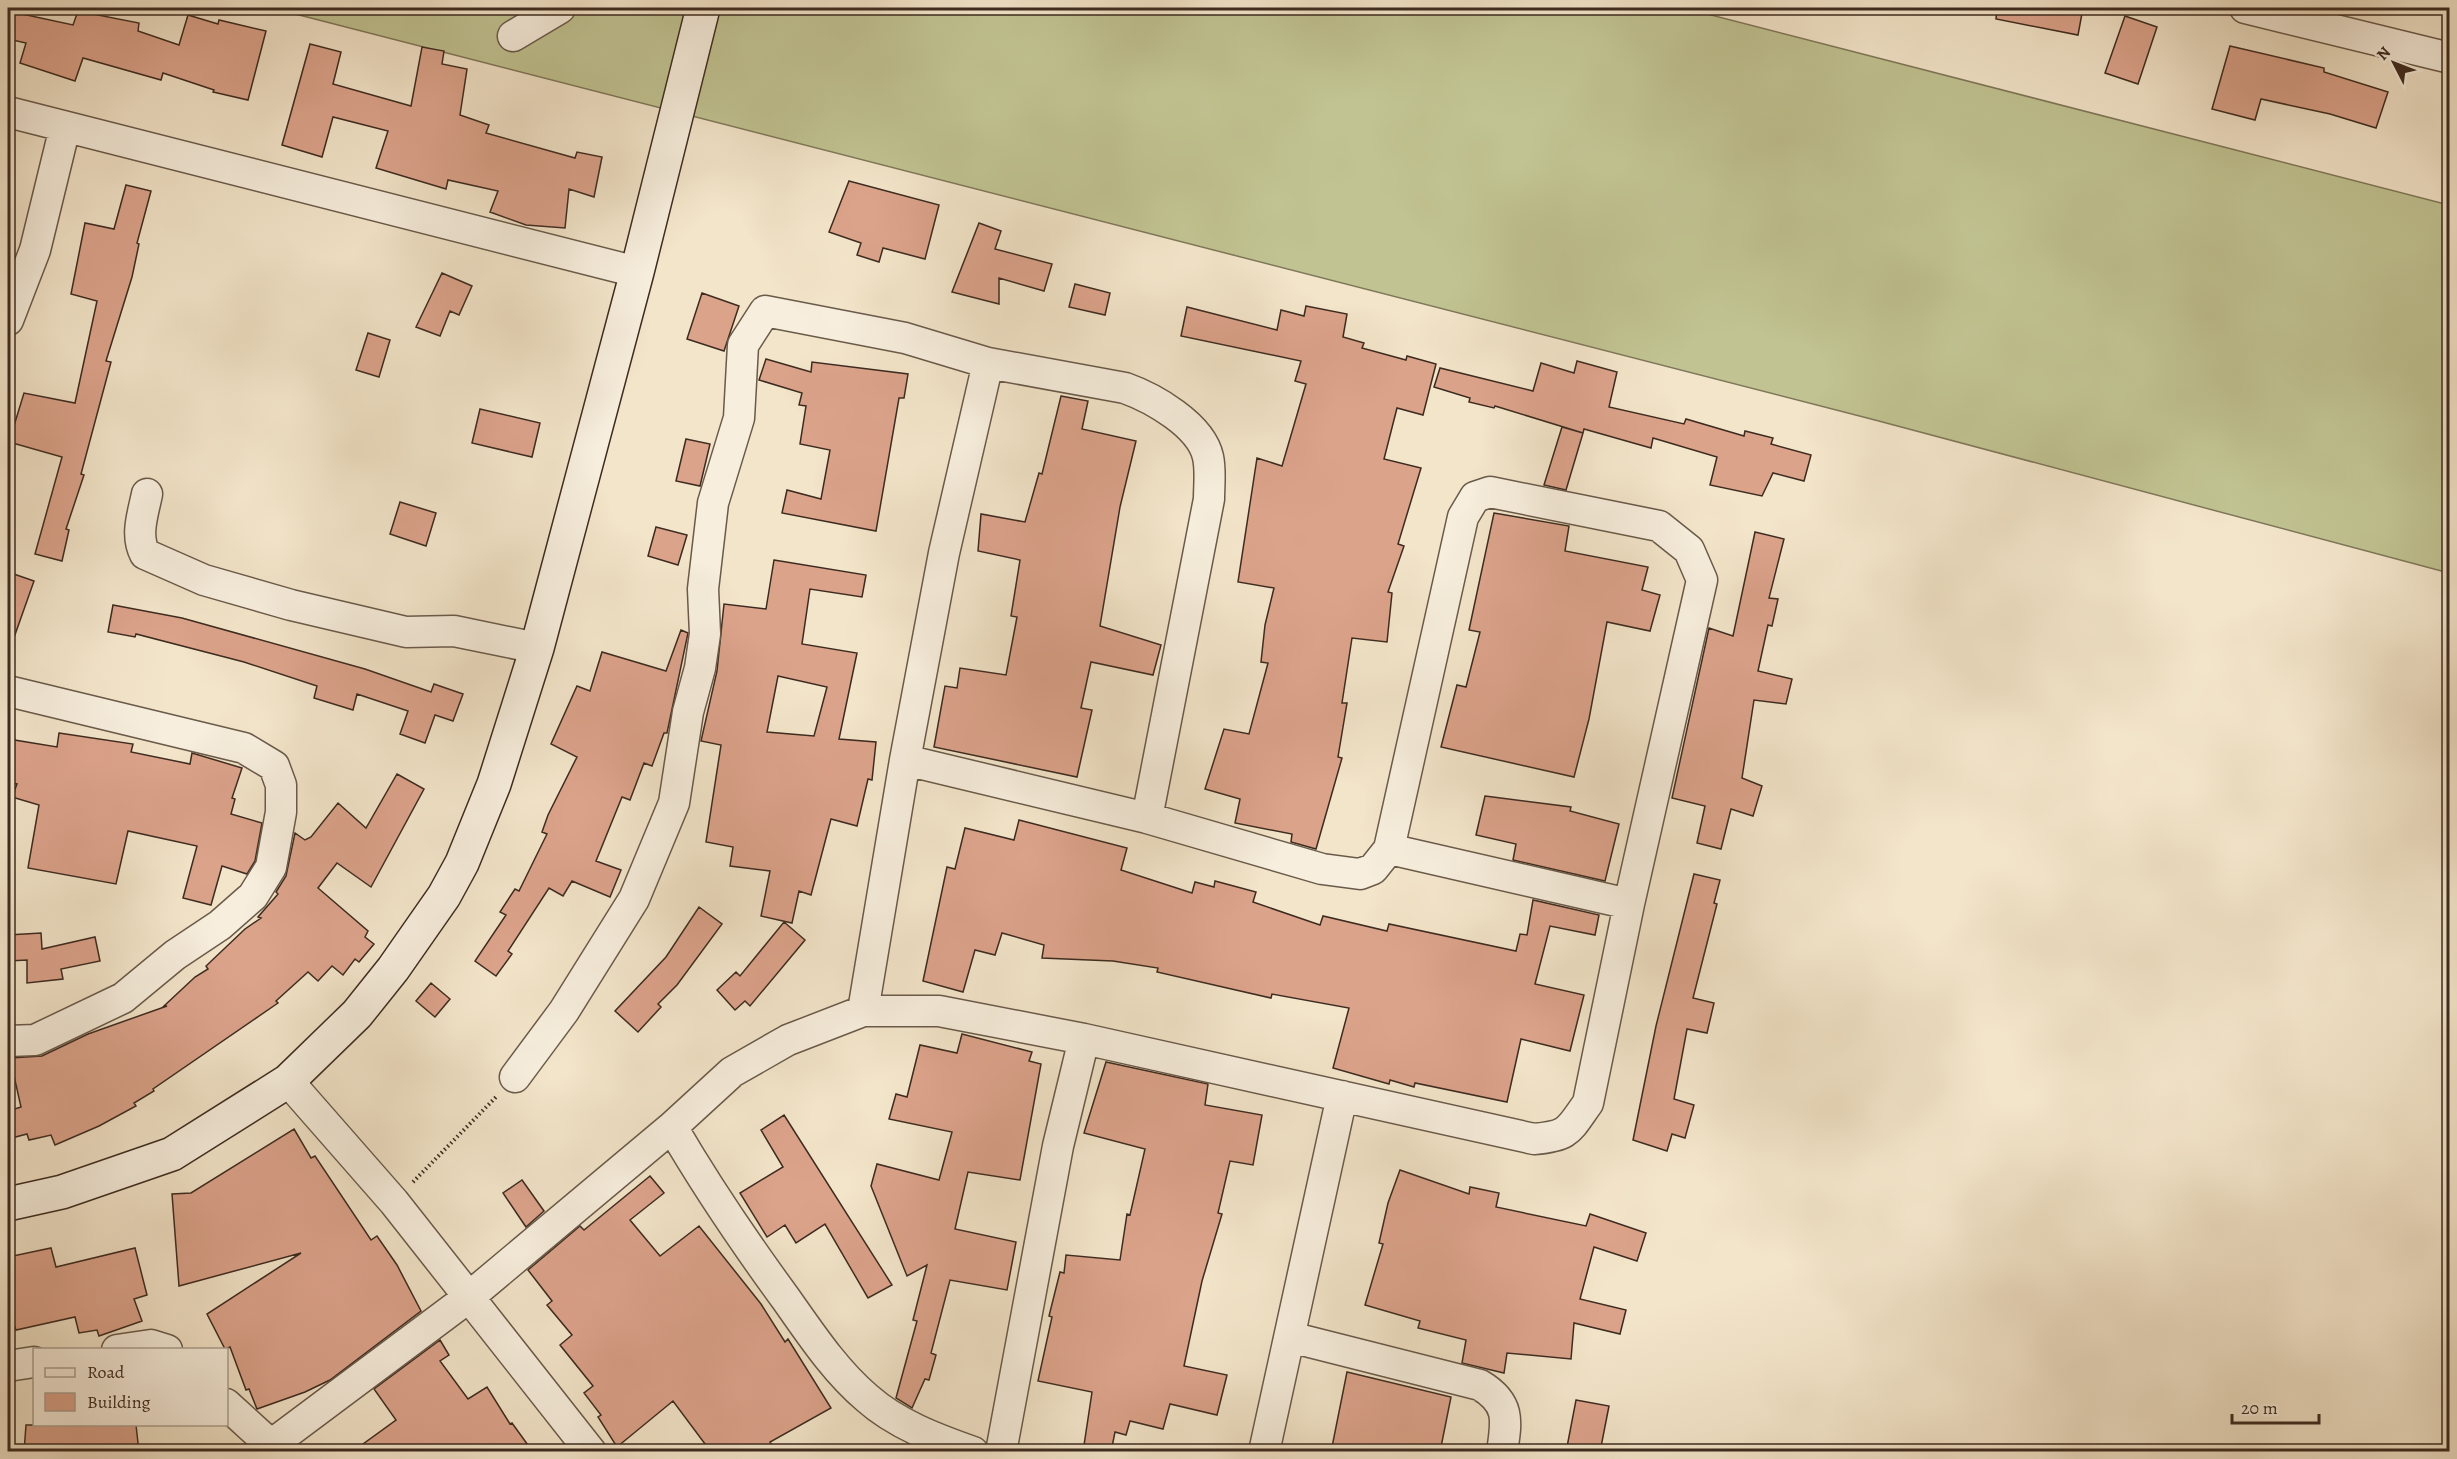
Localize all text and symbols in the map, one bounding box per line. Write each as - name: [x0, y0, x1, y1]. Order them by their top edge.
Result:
- north arrow: [2364, 33, 2424, 93]
- text: N: [2372, 42, 2396, 65]
- legend: [33, 1348, 228, 1426]
- text: Road: [87, 1360, 125, 1384]
- scale bar: [2232, 1387, 2319, 1425]
- text: Building: [87, 1390, 151, 1414]
- text: 20 m: [2241, 1396, 2278, 1420]

